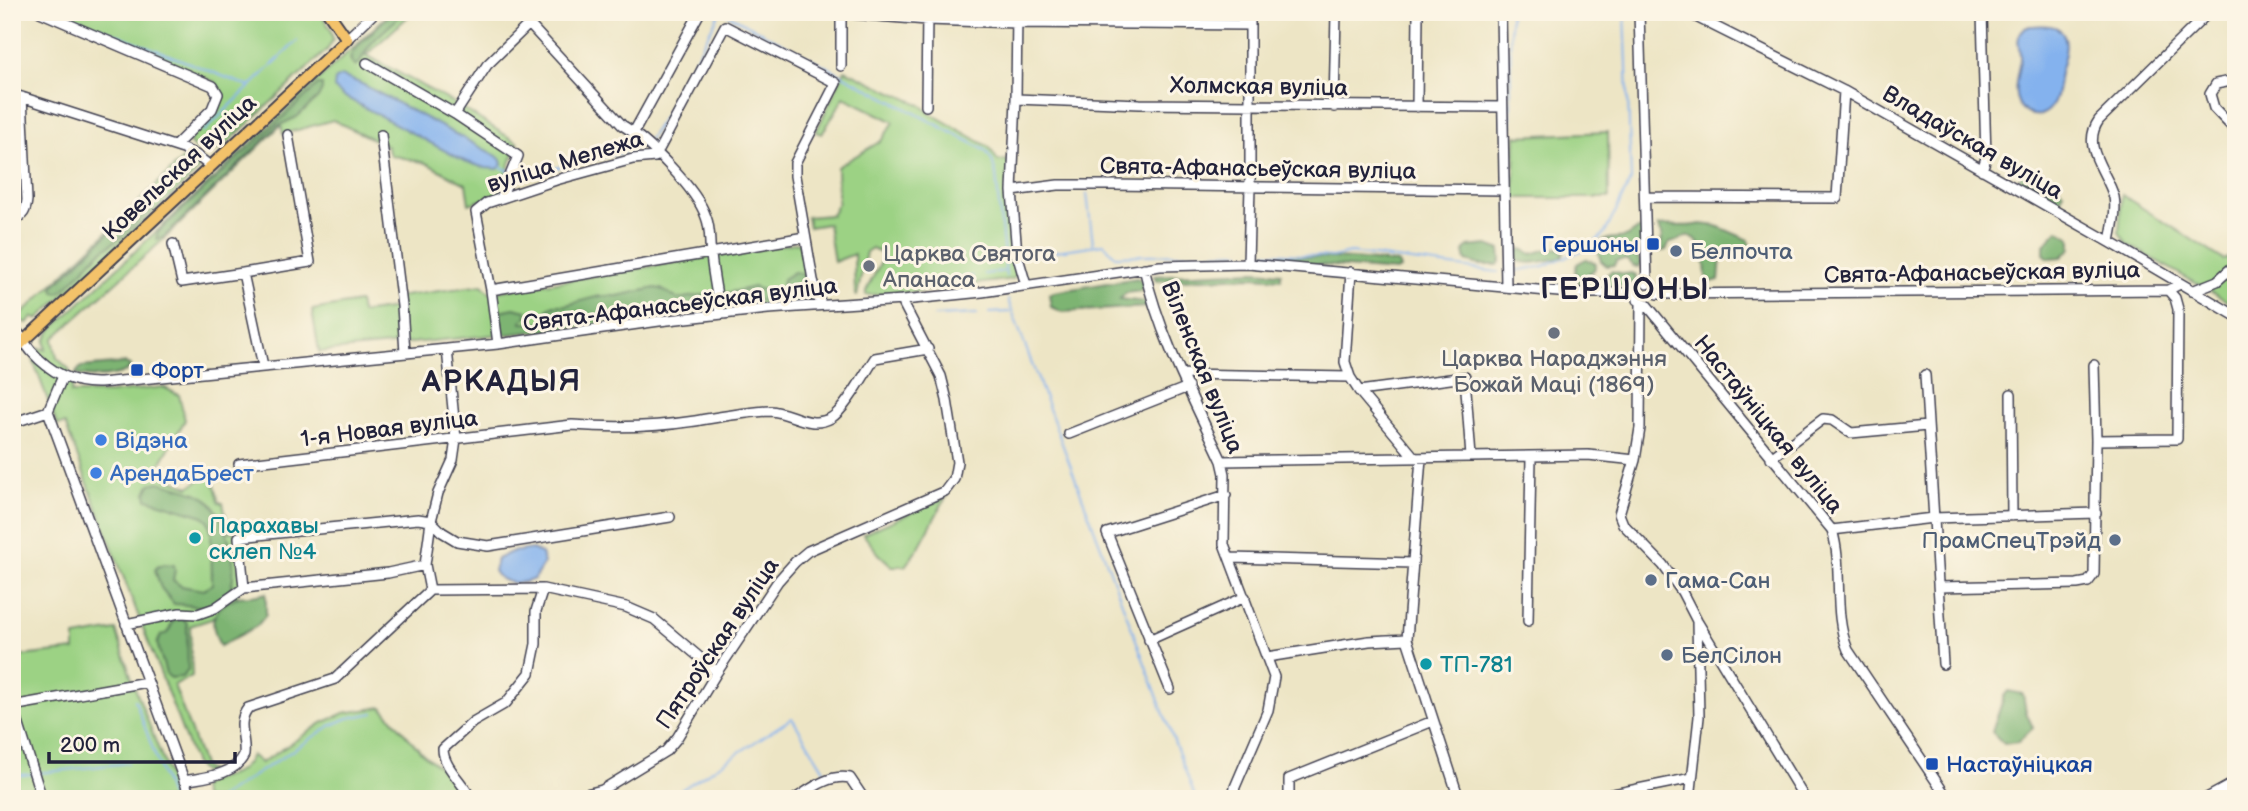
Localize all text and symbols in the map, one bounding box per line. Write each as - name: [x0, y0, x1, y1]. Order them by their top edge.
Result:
- street label: Холмская вуліца: [1170, 71, 1349, 103]
- street label: Владаўская вуліца: [1877, 80, 2068, 206]
- street label: Ковельская вуліца: [97, 89, 263, 246]
- street label: вуліца Мележа: [484, 125, 647, 199]
- street label: Свята-Афанасьеўская вуліца: [1100, 152, 1417, 186]
- place label: Гершоны: [1541, 231, 1639, 259]
- marker: Гершоны: [1645, 236, 1661, 252]
- place label: Белпочта: [1690, 238, 1793, 266]
- place label: Царква Святога Апанаса: [882, 240, 1056, 294]
- marker: Белпочта: [1668, 243, 1684, 259]
- street label: Свята-Афанасьеўская вуліца: [1824, 256, 2141, 290]
- marker: Царква Святога Апанаса: [861, 258, 877, 274]
- street label: Свята-Афанасьеўская вуліца: [521, 272, 839, 338]
- district label: ГЕРШОНЫ: [1540, 272, 1710, 308]
- street label: Віленская вуліца: [1155, 277, 1250, 458]
- marker: Царква Нараджэння Божай Маці (1869): [1546, 325, 1562, 341]
- street label: Настаўніцкая вуліца: [1688, 330, 1849, 520]
- place label: Царква Нараджэння Божай Маці (1869): [1441, 345, 1667, 399]
- place label: Форт: [151, 357, 204, 385]
- marker: Форт: [129, 362, 145, 378]
- district label: АРКАДЫЯ: [421, 364, 582, 400]
- street label: 1-я Новая вуліца: [299, 404, 480, 454]
- place label: Відэна: [115, 427, 188, 455]
- marker: Відэна: [93, 432, 109, 448]
- place label: АрендаБрест: [109, 460, 254, 488]
- marker: АрендаБрест: [88, 465, 104, 481]
- place label: Парахавы склеп №4: [209, 512, 319, 566]
- place label: ПрамСпецТрэйд: [1921, 527, 2101, 555]
- marker: Парахавы склеп №4: [187, 530, 203, 546]
- marker: ПрамСпецТрэйд: [2107, 532, 2123, 548]
- street label: Пятроўская вуліца: [650, 552, 786, 734]
- place label: Гама-Сан: [1665, 567, 1771, 595]
- marker: Гама-Сан: [1643, 572, 1659, 588]
- place label: БелСілон: [1681, 642, 1782, 670]
- marker: БелСілон: [1659, 647, 1675, 663]
- place label: ТП-781: [1440, 651, 1513, 679]
- marker: ТП-781: [1418, 656, 1434, 672]
- scale bar: [49, 720, 234, 764]
- text: 200 m: [60, 733, 120, 758]
- place label: Настаўніцкая: [1946, 751, 2093, 779]
- marker: Настаўніцкая: [1924, 756, 1940, 772]

